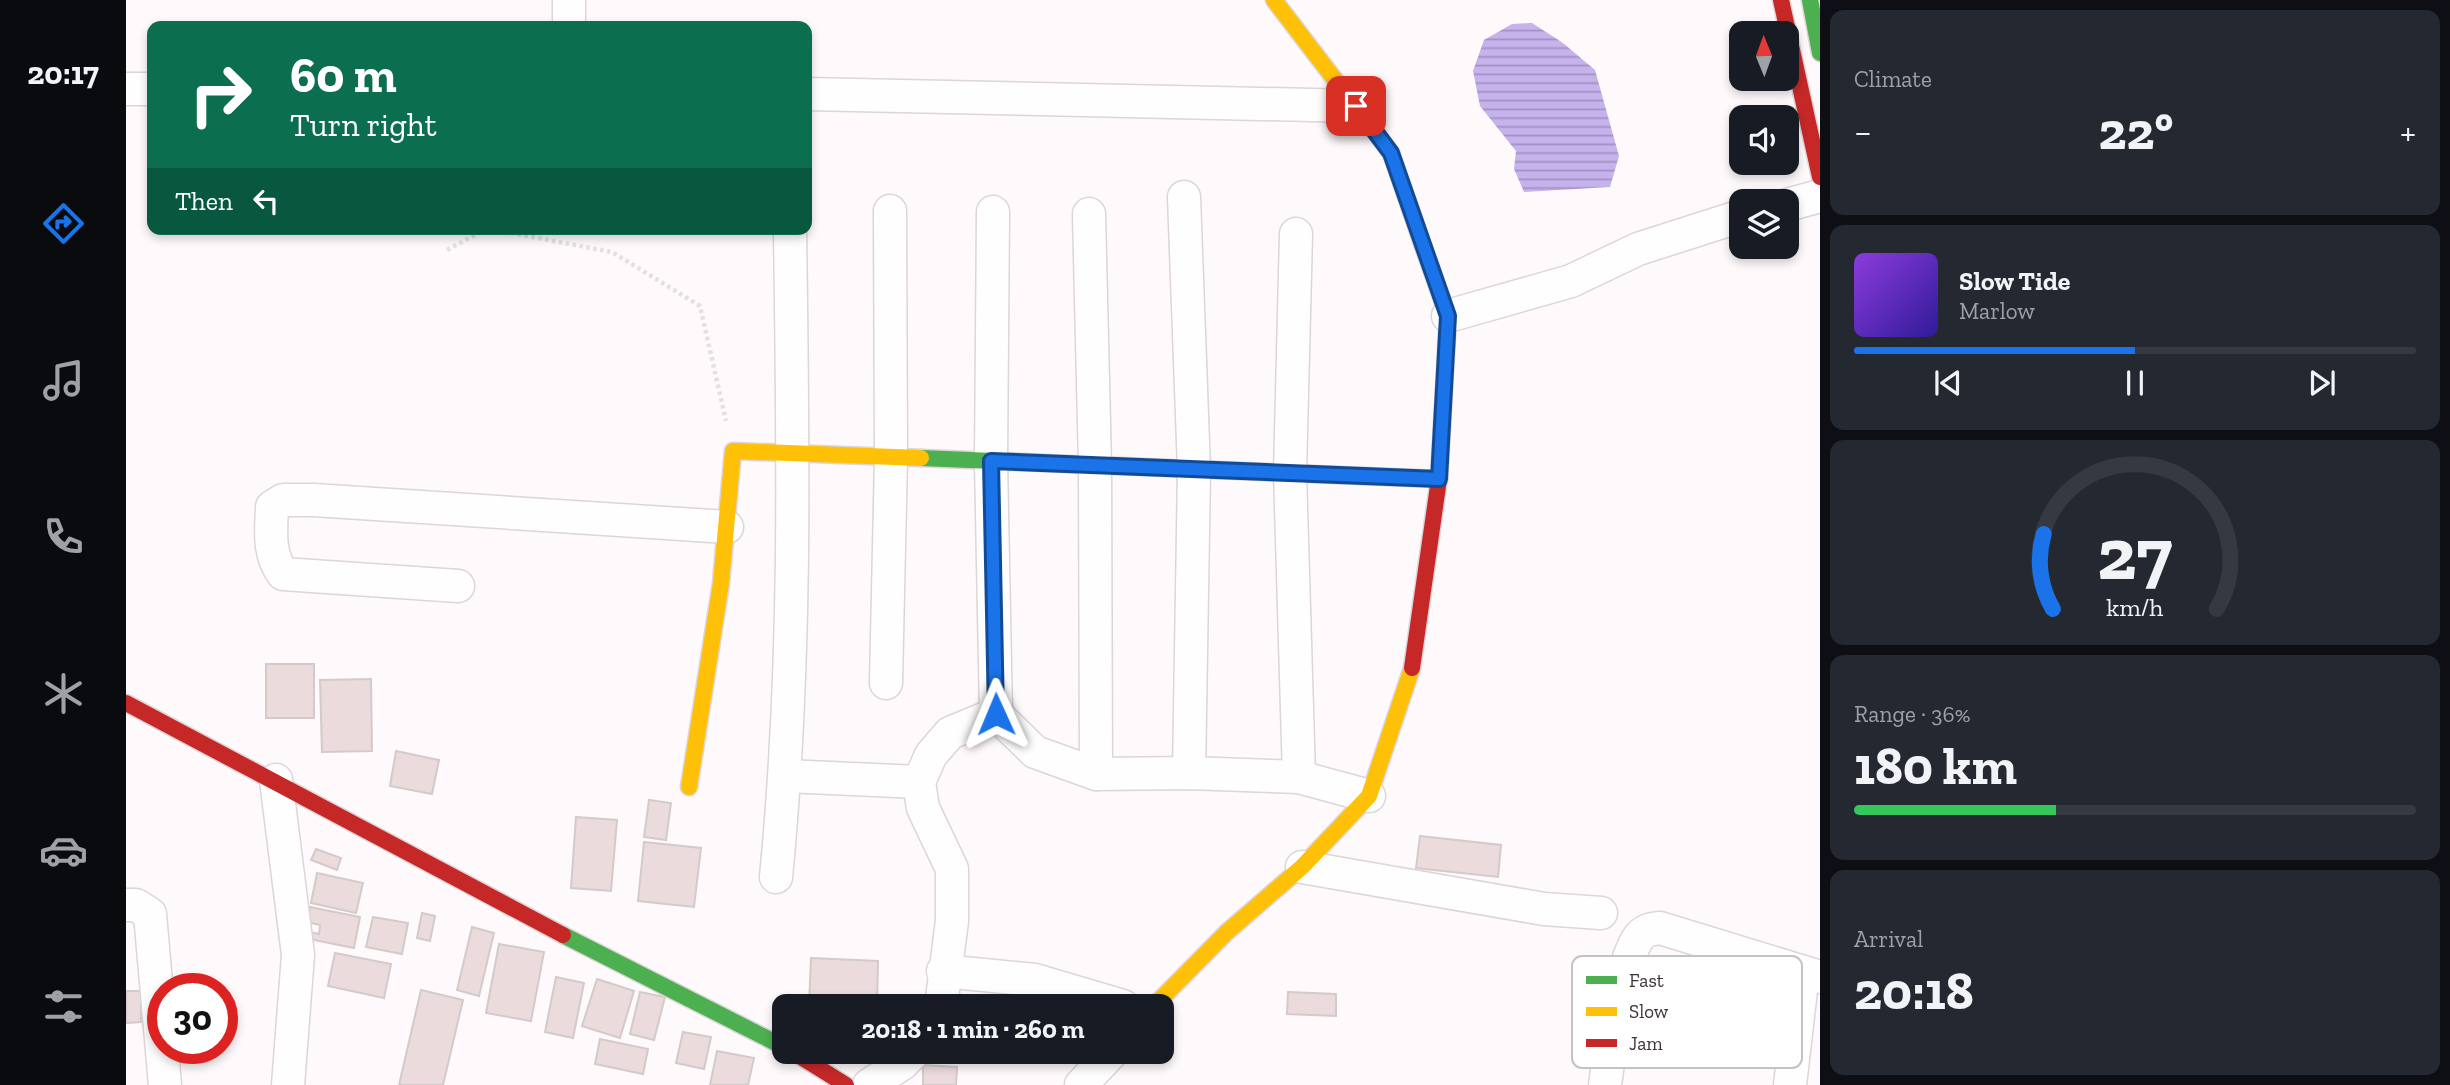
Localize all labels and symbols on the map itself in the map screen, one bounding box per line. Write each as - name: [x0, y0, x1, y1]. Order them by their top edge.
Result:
- north arrow: [1729, 21, 1799, 91]
- pin: [1326, 76, 1386, 136]
- position arrow: [959, 677, 1033, 751]
- legend: [1572, 956, 1802, 1068]
- text: Fast: [1629, 969, 1664, 992]
- speed limit sign: 30: [147, 973, 238, 1064]
- text: Slow: [1629, 1000, 1669, 1023]
- text: Jam: [1629, 1032, 1663, 1055]

